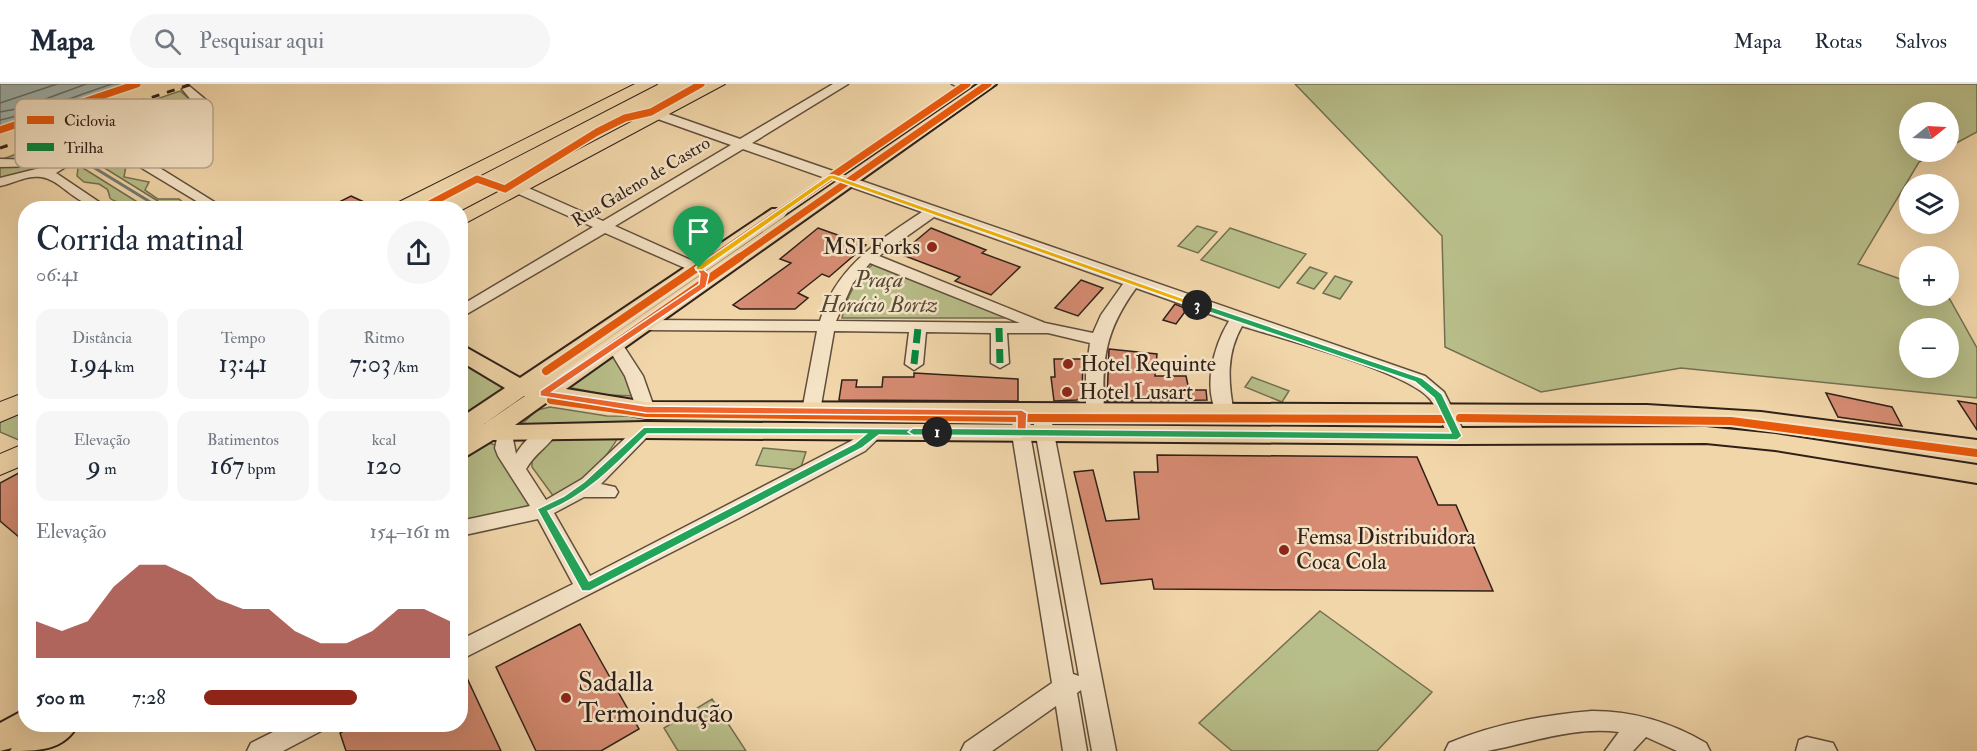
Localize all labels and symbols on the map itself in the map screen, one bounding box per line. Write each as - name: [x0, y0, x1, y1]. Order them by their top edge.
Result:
- legend: [15, 99, 213, 168]
- north arrow: [1899, 102, 1959, 162]
- text: Ciclovia: [64, 111, 116, 131]
- street label: Rua Galeno de Castro: [568, 131, 715, 232]
- text: Trilha: [64, 138, 104, 158]
- pin: [673, 206, 724, 268]
- place label: MSI Forks: [823, 233, 920, 261]
- marker: MSI Forks: [925, 240, 939, 254]
- park label: Praça Horácio Bortz: [819, 266, 938, 319]
- pin: 3: [1182, 290, 1212, 320]
- place label: Hotel Requinte: [1080, 350, 1216, 378]
- marker: Hotel Requinte: [1061, 357, 1075, 371]
- place label: Hotel Lusart: [1079, 378, 1193, 406]
- marker: Hotel Lusart: [1060, 385, 1074, 399]
- pin: 1: [922, 417, 952, 447]
- place label: Femsa Distribuidora Coca Cola: [1296, 523, 1477, 576]
- marker: Femsa Distribuidora Coca Cola: [1277, 543, 1291, 557]
- place label: Sadalla Termoindução: [578, 666, 733, 730]
- marker: Sadalla Termoindução: [559, 691, 573, 705]

